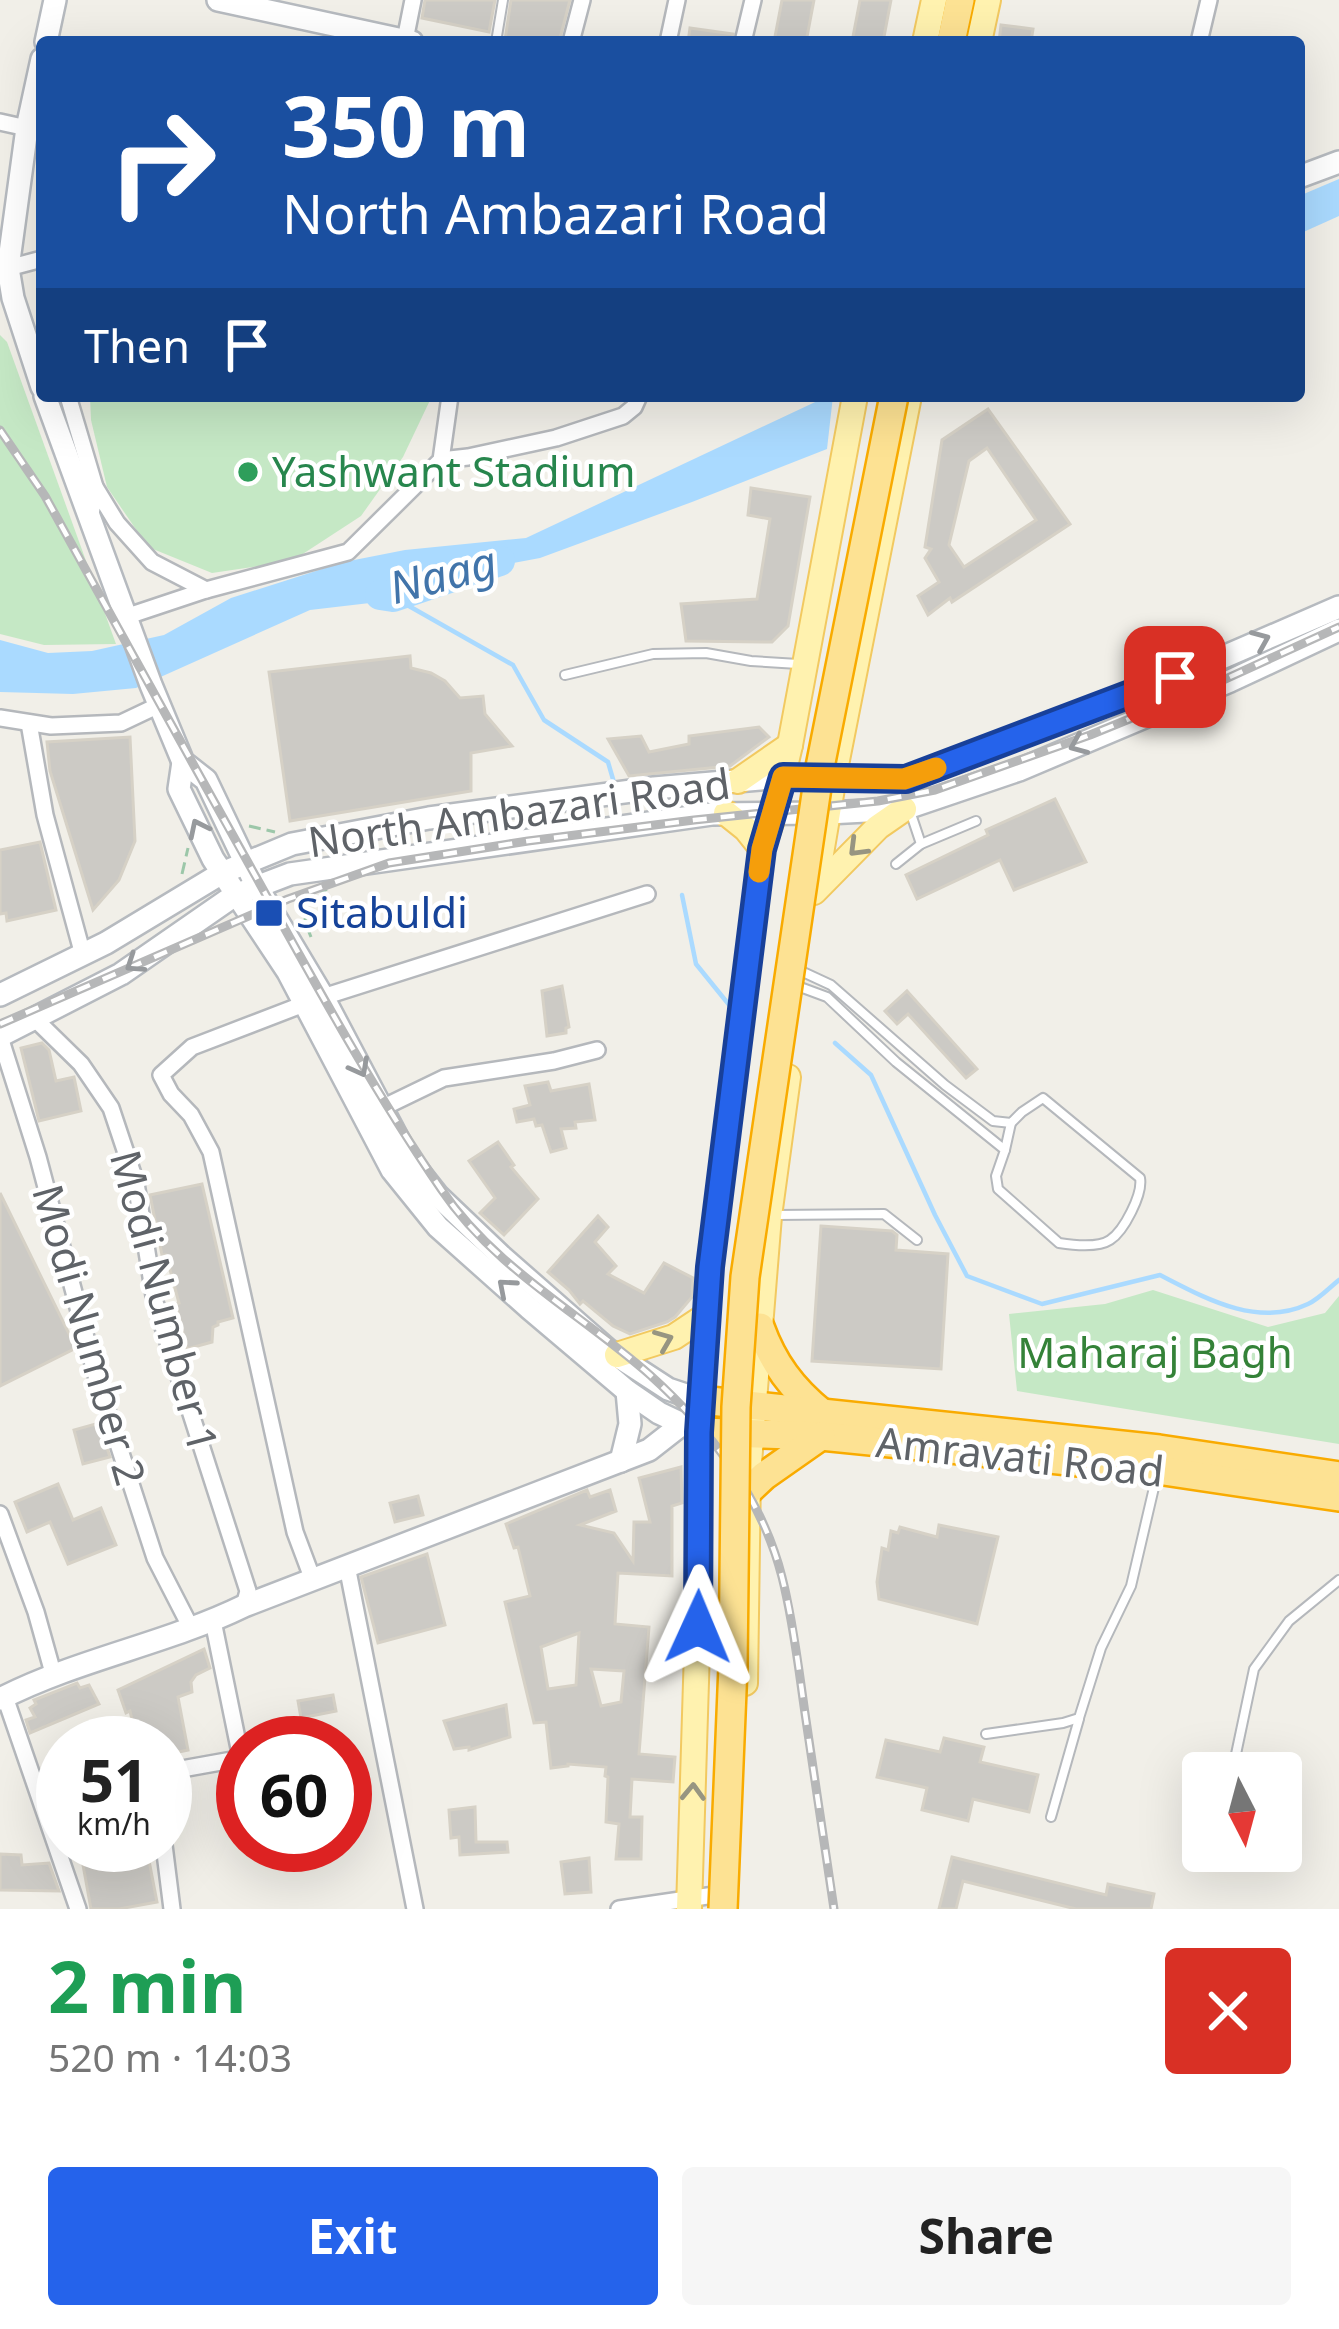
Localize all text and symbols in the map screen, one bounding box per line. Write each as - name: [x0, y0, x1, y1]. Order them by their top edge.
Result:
- text: 350 m: [282, 67, 530, 182]
- icon: right: [84, 84, 240, 240]
- text: North Ambazari Road: [282, 176, 829, 250]
- icon: arrive: [214, 312, 280, 378]
- text: Then: [84, 315, 190, 376]
- place label: Yashwant Stadium: [272, 442, 636, 499]
- marker: Yashwant Stadium: [235, 459, 261, 485]
- water label: Naag: [382, 530, 503, 617]
- pin: [1124, 626, 1226, 728]
- one-way arrow: [1249, 630, 1270, 654]
- icon: arrive: [1142, 644, 1208, 710]
- one-way arrow: [1069, 731, 1090, 755]
- street label: North Ambazari Road: [304, 754, 733, 869]
- one-way arrow: [189, 819, 212, 840]
- one-way arrow: [849, 834, 871, 856]
- place label: Sitabuldi: [296, 883, 468, 940]
- marker: Sitabuldi: [253, 897, 285, 929]
- one-way arrow: [126, 950, 148, 972]
- one-way arrow: [346, 1055, 369, 1076]
- street label: Modi Number 1: [98, 1143, 233, 1458]
- street label: Modi Number 2: [20, 1178, 161, 1491]
- one-way arrow: [498, 1280, 520, 1301]
- park label: Maharaj Bagh: [1017, 1323, 1293, 1380]
- one-way arrow: [653, 1329, 674, 1354]
- street label: Amravati Road: [874, 1412, 1167, 1499]
- position arrow: [635, 1564, 761, 1690]
- speed limit sign: 60: [216, 1716, 372, 1872]
- text: 51: [80, 1738, 148, 1820]
- north arrow: [1182, 1752, 1302, 1872]
- map controls: [1182, 1752, 1302, 1872]
- one-way arrow: [680, 1782, 706, 1801]
- text: km/h: [77, 1803, 151, 1844]
- text: 2 min: [48, 1936, 246, 2034]
- button: close: [1165, 1948, 1291, 2074]
- text: 520 m · 14:03: [48, 2030, 292, 2083]
- button: Exit: [48, 2167, 658, 2305]
- button: Share: [682, 2167, 1291, 2305]

